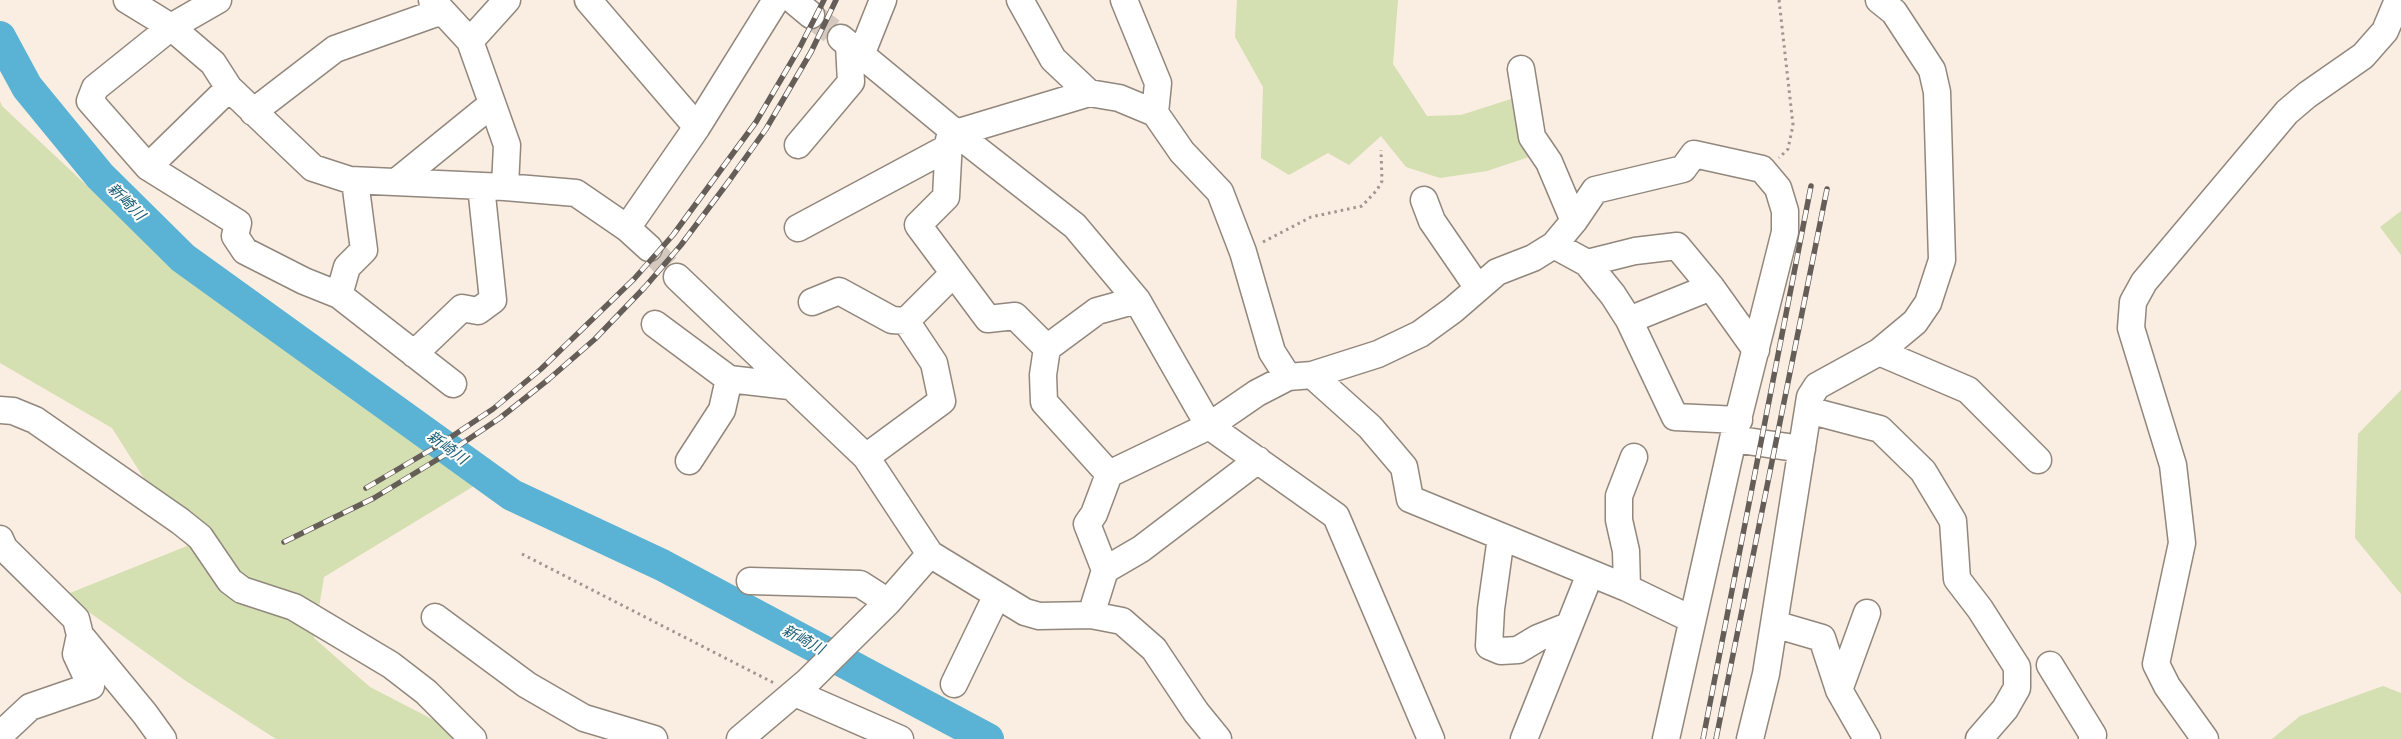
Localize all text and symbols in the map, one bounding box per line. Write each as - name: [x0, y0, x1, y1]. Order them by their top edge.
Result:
- water label: 新崎川: [104, 180, 148, 224]
- water label: 新崎川: [424, 427, 470, 469]
- water label: 新崎川: [779, 621, 827, 659]

